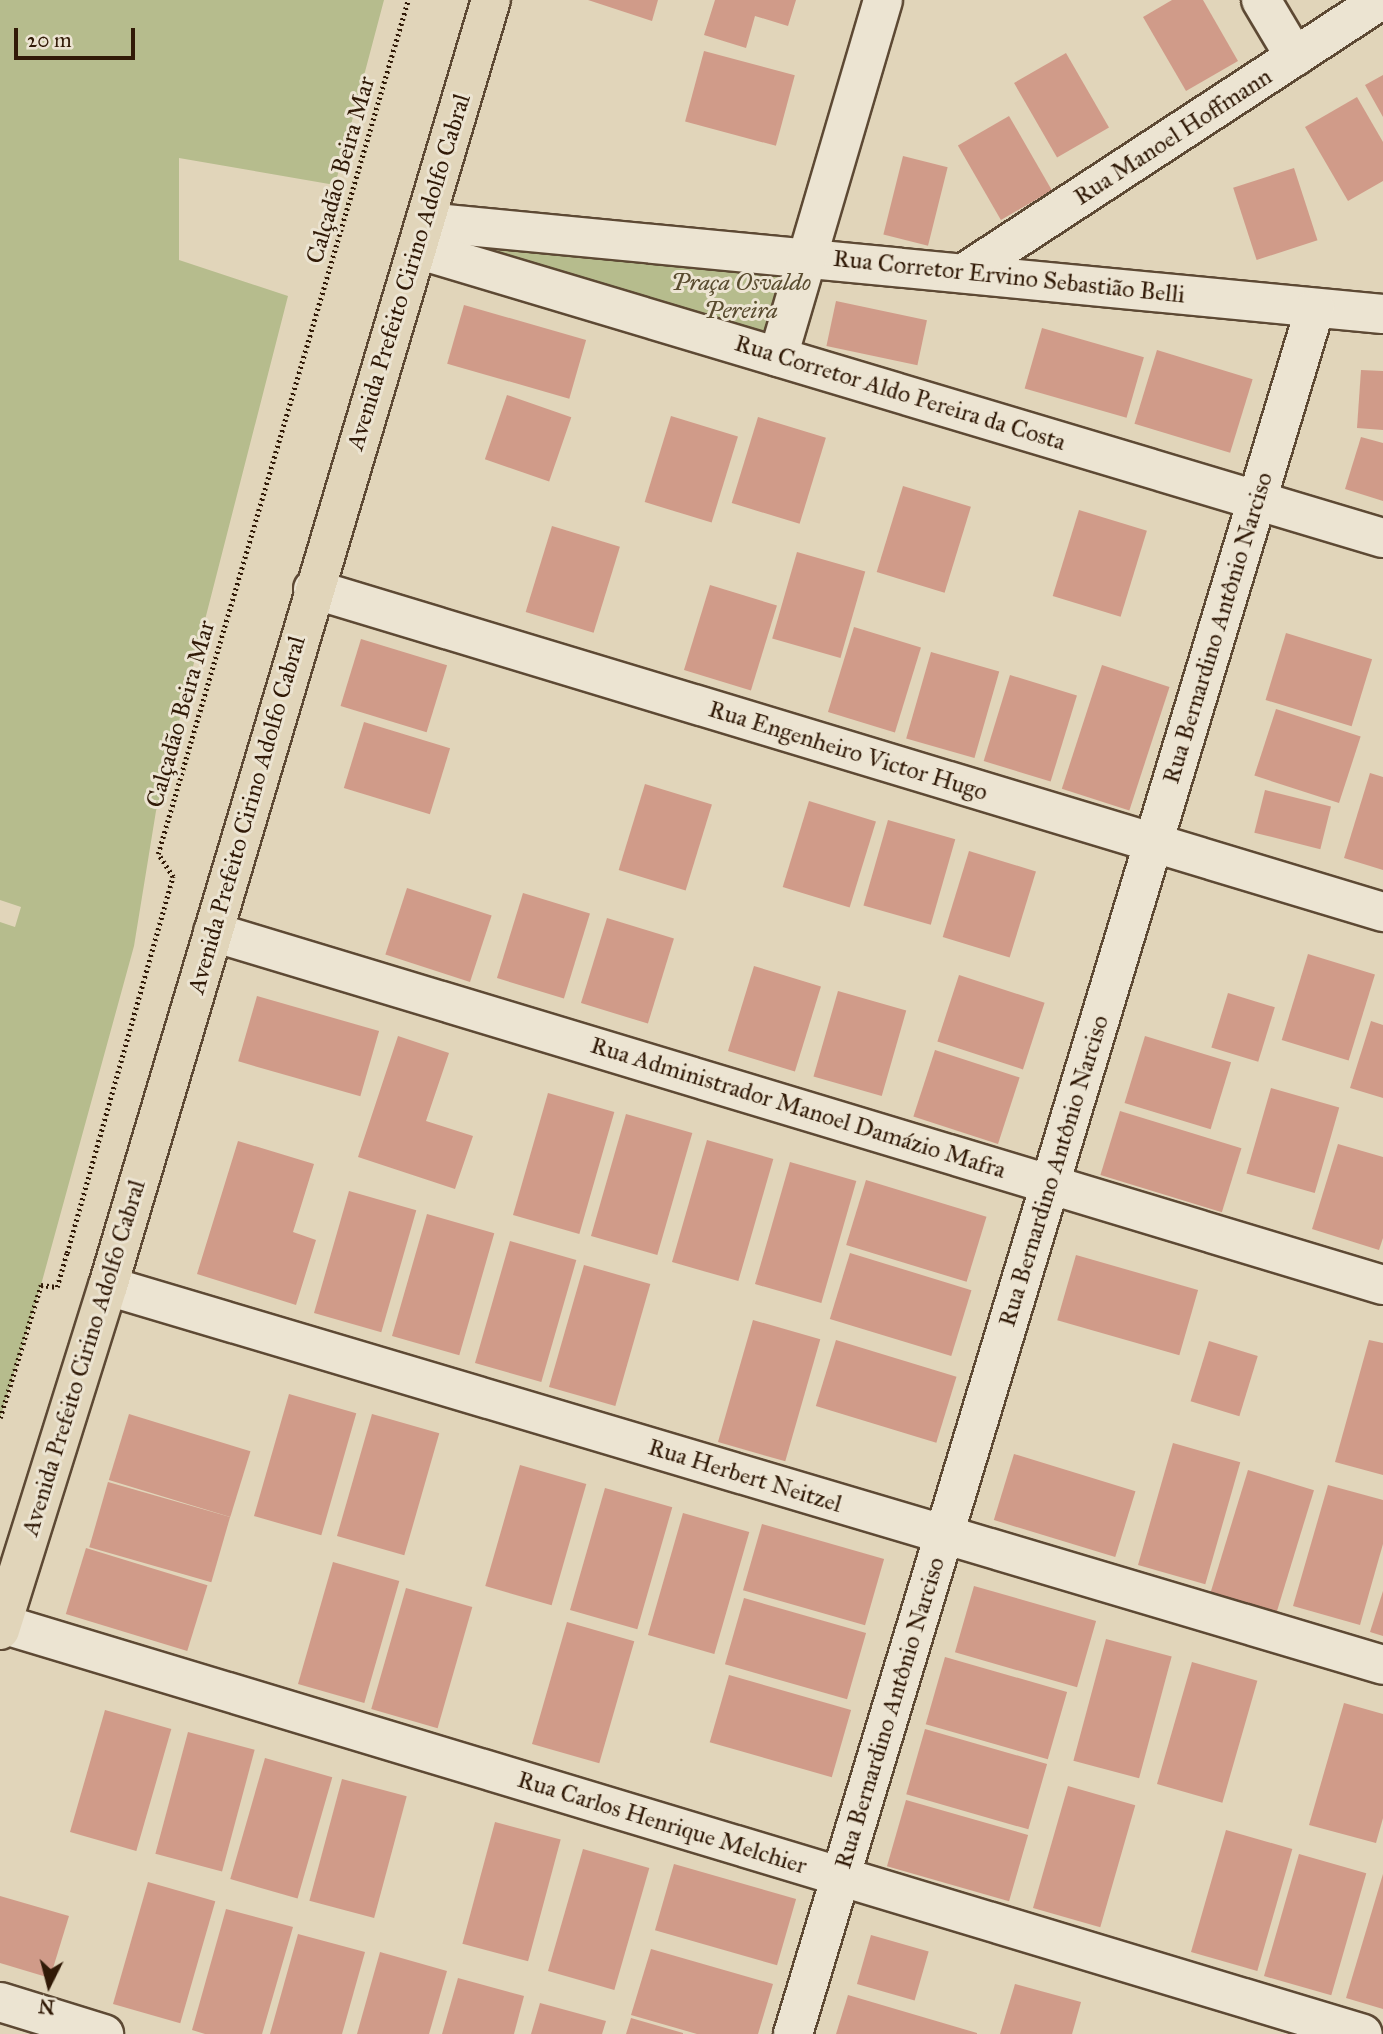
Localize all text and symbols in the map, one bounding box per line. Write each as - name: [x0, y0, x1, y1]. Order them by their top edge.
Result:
- scale bar: [18, 14, 138, 58]
- text: 20 m: [27, 27, 72, 53]
- street label: Rua Manoel Hoffmann: [1069, 62, 1277, 212]
- street label: Calçadão Beira Mar: [300, 73, 382, 267]
- street label: Avenida Prefeito Cirino Adolfo Cabral: [341, 90, 477, 454]
- street label: Rua Corretor Ervino Sebastião Belli: [832, 244, 1186, 310]
- park label: Praça Osvaldo Pereira: [671, 269, 811, 325]
- street label: Rua Corretor Aldo Pereira da Costa: [731, 329, 1069, 457]
- street label: Rua Bernardino Antônio Narciso: [1157, 469, 1279, 787]
- street label: Calçadão Beira Mar: [140, 617, 222, 811]
- street label: Avenida Prefeito Cirino Adolfo Cabral: [182, 633, 312, 997]
- street label: Rua Engenheiro Victor Hugo: [705, 695, 991, 807]
- street label: Rua Bernardino Antônio Narciso: [993, 1012, 1115, 1330]
- street label: Rua Administrador Manoel Damázio Mafra: [587, 1031, 1009, 1185]
- street label: Avenida Prefeito Cirino Adolfo Cabral: [16, 1176, 152, 1540]
- street label: Rua Herbert Neitzel: [645, 1433, 845, 1519]
- street label: Rua Bernardino Antônio Narciso: [829, 1554, 951, 1872]
- street label: Rua Carlos Henrique Melchier: [514, 1765, 810, 1881]
- north arrow: [14, 1950, 84, 2020]
- text: N: [38, 1994, 56, 2019]

